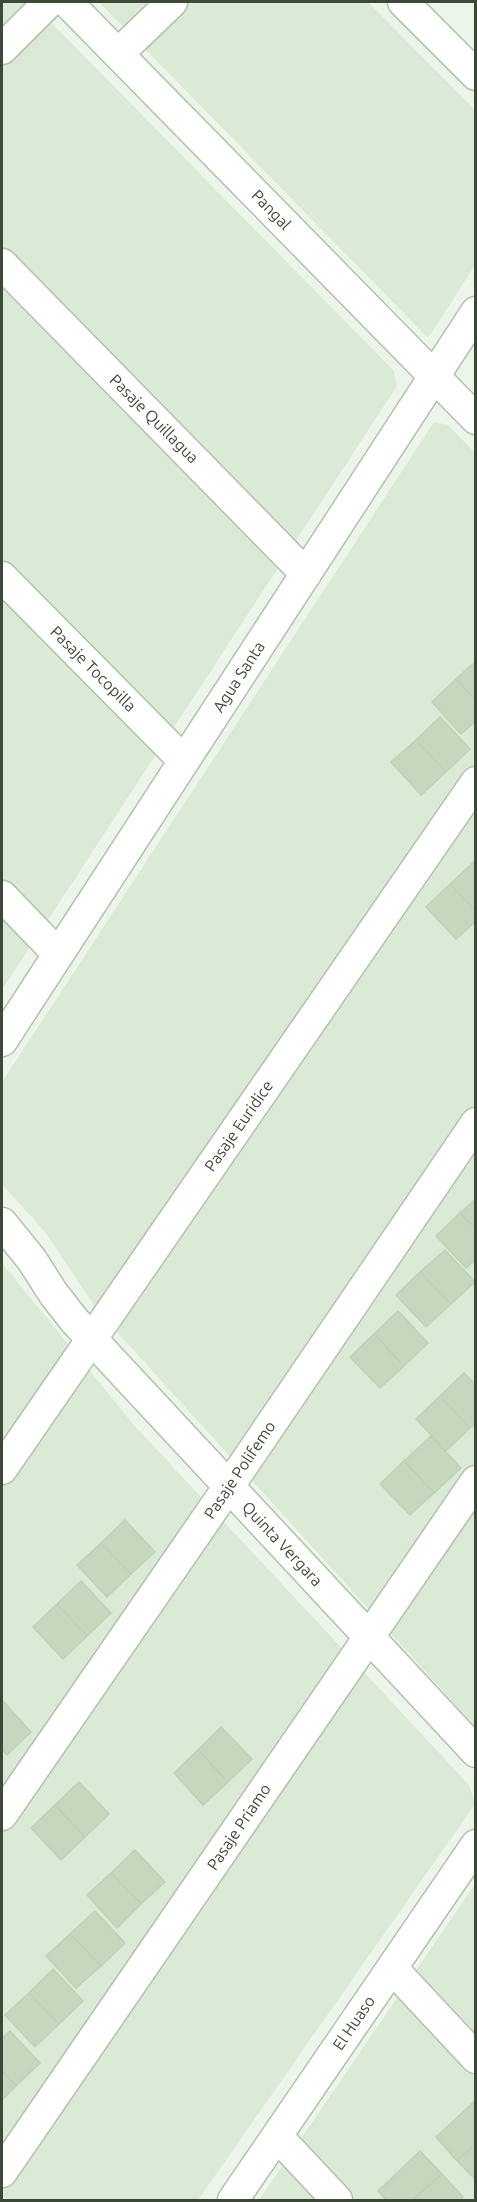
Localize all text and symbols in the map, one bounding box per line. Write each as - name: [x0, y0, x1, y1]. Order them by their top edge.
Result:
- street label: Pangal: [247, 186, 295, 234]
- street label: Pasaje Quillagua: [106, 371, 202, 467]
- street label: Pasaje Tocopilla: [46, 622, 140, 716]
- street label: Agua Santa: [209, 638, 269, 716]
- street label: Pasaje Euridice: [201, 1077, 277, 1175]
- street label: Pasaje Polifemo: [200, 1417, 280, 1523]
- street label: Quinta Vergara: [238, 1498, 326, 1590]
- street label: Pasaje Priamo: [203, 1780, 275, 1874]
- street label: El Huaso: [329, 1992, 379, 2054]

